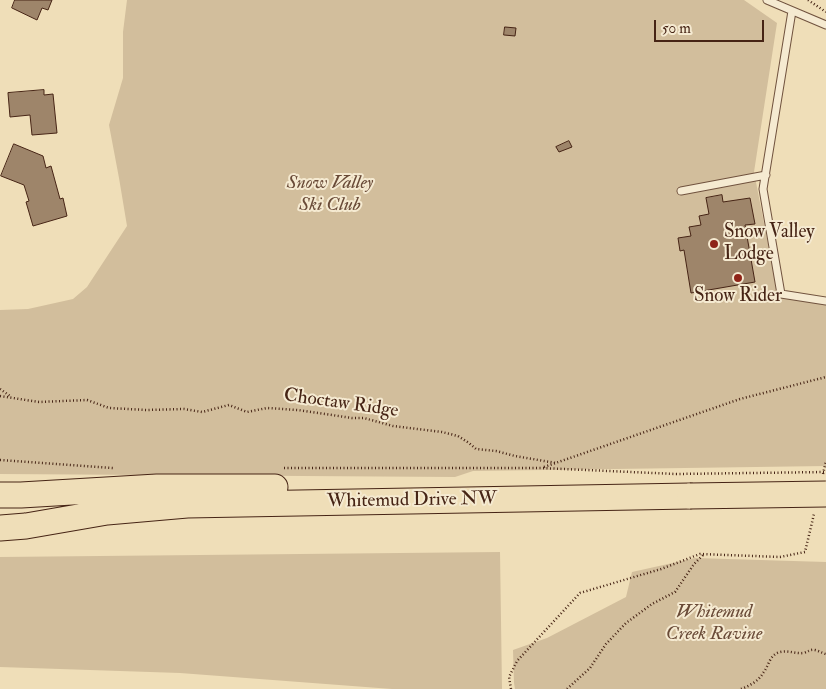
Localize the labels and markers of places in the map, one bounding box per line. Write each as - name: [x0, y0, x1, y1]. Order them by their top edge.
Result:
- place label: Snow Valley Lodge: [724, 222, 815, 266]
- marker: Snow Valley Lodge: [708, 238, 720, 250]
- marker: Snow Rider: [732, 272, 744, 284]
- place label: Snow Rider: [694, 286, 782, 308]

